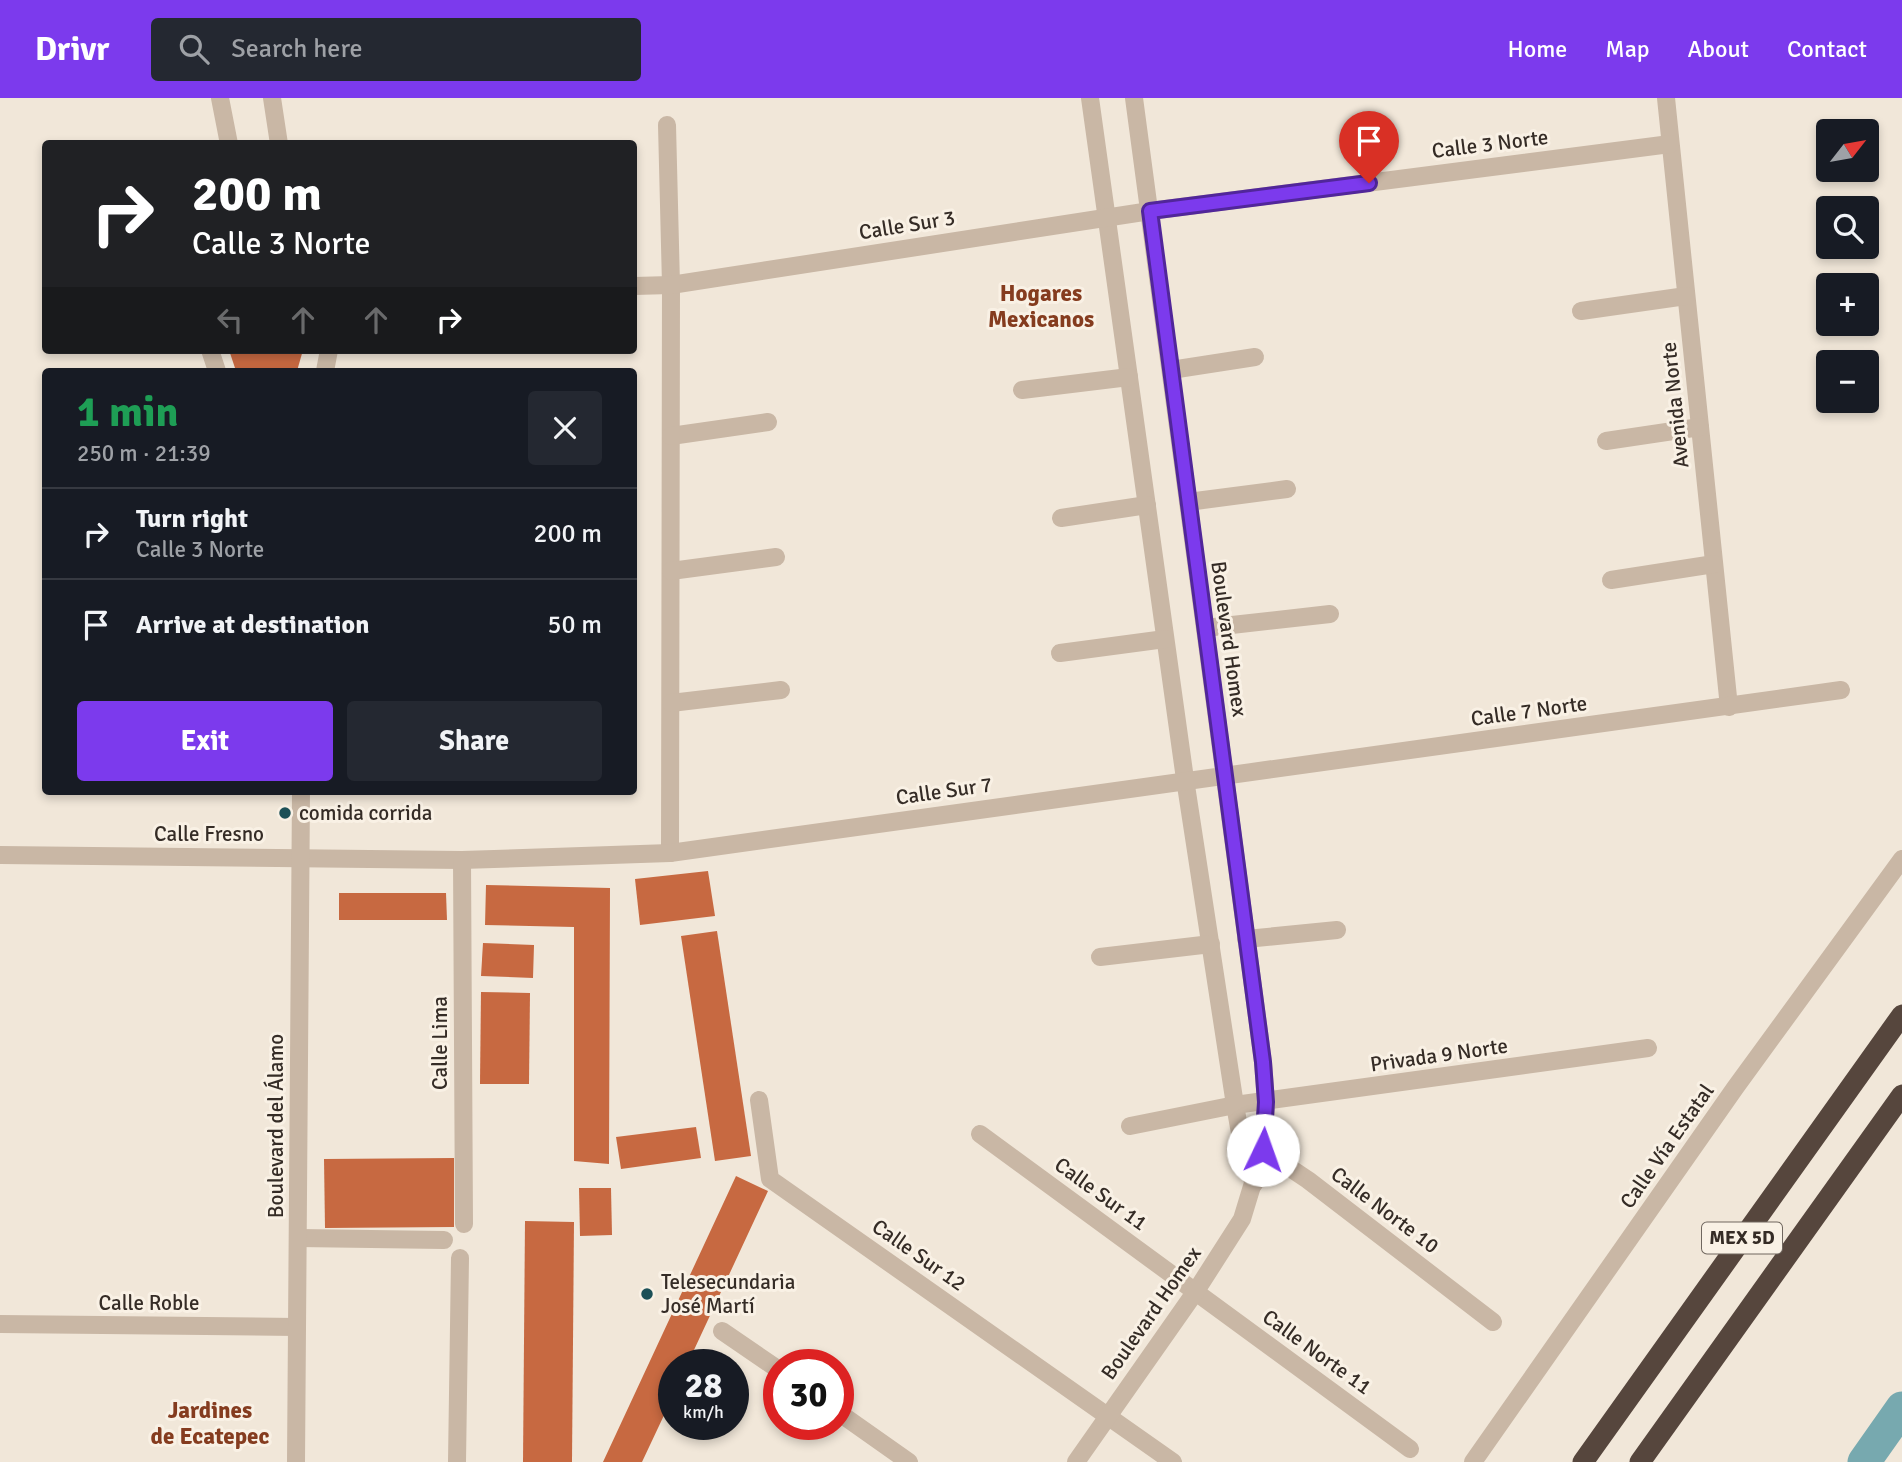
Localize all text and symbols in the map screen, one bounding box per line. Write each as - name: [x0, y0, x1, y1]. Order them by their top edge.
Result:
- search box: [151, 18, 641, 81]
- text: Drivr: [35, 29, 109, 70]
- icon: search: [175, 30, 213, 68]
- text: Search here: [231, 33, 362, 65]
- text: Home: [1507, 34, 1567, 64]
- text: Map: [1605, 34, 1650, 64]
- text: About: [1688, 34, 1749, 64]
- text: Contact: [1787, 34, 1867, 64]
- pin: [1339, 111, 1399, 183]
- north arrow: [1816, 119, 1880, 182]
- map controls: [1816, 119, 1879, 413]
- icon: arrive: [1350, 122, 1388, 160]
- street label: Calle 3 Norte: [1430, 124, 1550, 164]
- text: 200 m: [192, 164, 322, 224]
- icon: right: [77, 168, 168, 259]
- button: search: [1816, 196, 1879, 259]
- street label: Calle Sur 3: [857, 205, 957, 245]
- text: Calle 3 Norte: [192, 224, 371, 263]
- button: +: [1816, 273, 1879, 336]
- district label: Hogares Mexicanos: [988, 279, 1094, 334]
- icon: left: [211, 301, 249, 339]
- icon: ahead: [284, 301, 322, 339]
- icon: ahead: [357, 301, 395, 339]
- icon: right: [430, 301, 468, 339]
- street label: Avenida Norte: [1655, 341, 1695, 469]
- button: −: [1816, 350, 1879, 413]
- text: 1 min: [77, 387, 178, 438]
- button: close: [528, 391, 602, 465]
- text: 250 m · 21:39: [77, 439, 211, 468]
- text: Turn right: [136, 503, 248, 535]
- icon: right: [77, 515, 115, 553]
- text: 200 m: [533, 518, 602, 550]
- text: Calle 3 Norte: [136, 535, 264, 564]
- street label: Boulevard Homex: [1205, 560, 1253, 719]
- icon: arrive: [77, 606, 115, 644]
- text: Arrive at destination: [136, 609, 369, 641]
- text: 50 m: [547, 609, 602, 641]
- street label: Calle 7 Norte: [1469, 690, 1589, 732]
- button: Exit: [77, 701, 333, 781]
- button: Share: [347, 701, 602, 781]
- street label: Calle Sur 7: [894, 771, 994, 811]
- place label: comida corrida: [299, 800, 433, 826]
- marker: comida corrida: [277, 805, 293, 821]
- street label: Calle Fresno: [154, 821, 264, 847]
- street label: Calle Lima: [427, 996, 453, 1090]
- street label: Privada 9 Norte: [1369, 1032, 1509, 1078]
- street label: Boulevard del Álamo: [263, 1034, 289, 1218]
- street label: Calle Vía Estatal: [1614, 1079, 1720, 1213]
- position arrow: [1226, 1113, 1300, 1187]
- street label: Calle Sur 11: [1050, 1152, 1152, 1236]
- street label: Calle Norte 10: [1326, 1161, 1444, 1259]
- street label: Calle Sur 12: [867, 1213, 971, 1297]
- road number: MEX 5D: [1702, 1222, 1782, 1254]
- street label: Boulevard Homex: [1095, 1241, 1207, 1385]
- place label: Telesecundaria José Martí: [661, 1269, 795, 1319]
- marker: Telesecundaria José Martí: [639, 1286, 655, 1302]
- street label: Calle Roble: [98, 1290, 200, 1316]
- street label: Calle Norte 11: [1257, 1304, 1377, 1400]
- speed limit sign: 30: [763, 1349, 854, 1440]
- text: 28: [685, 1364, 722, 1407]
- district label: Jardines de Ecatepec: [151, 1396, 270, 1451]
- text: km/h: [683, 1401, 724, 1423]

